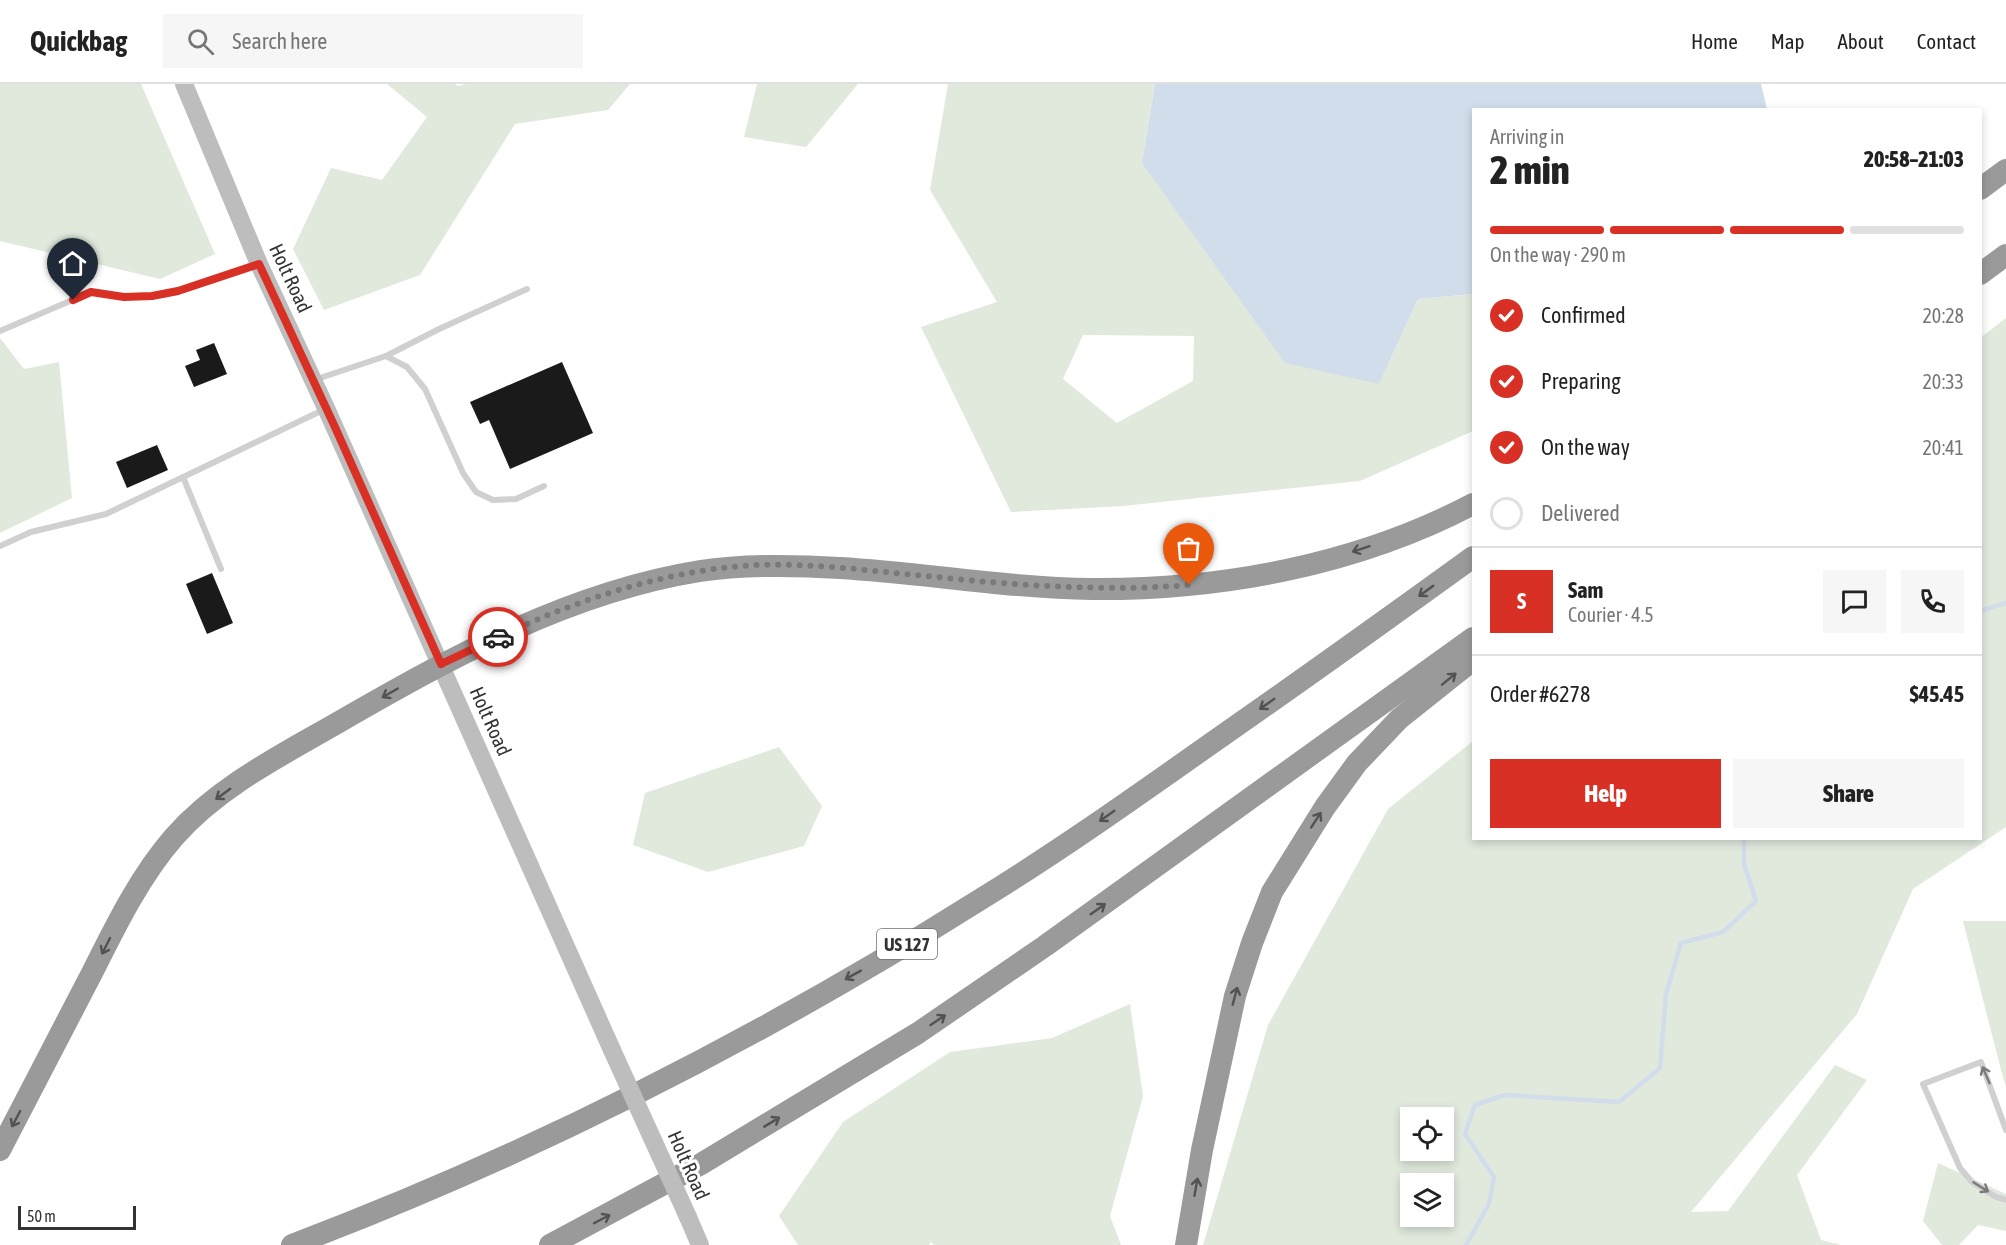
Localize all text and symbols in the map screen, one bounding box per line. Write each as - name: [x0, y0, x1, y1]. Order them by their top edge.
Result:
- search box: [163, 14, 583, 68]
- text: Quickbag: [30, 25, 127, 57]
- icon: search: [184, 25, 217, 58]
- text: Search here: [232, 28, 327, 54]
- text: Home: [1691, 29, 1738, 53]
- text: Map: [1771, 29, 1805, 53]
- text: About: [1838, 29, 1884, 53]
- text: Contact: [1917, 29, 1976, 53]
- text: Arriving in: [1490, 125, 1564, 148]
- text: 20:58–21:03: [1864, 146, 1964, 172]
- text: 2 min: [1490, 148, 1570, 192]
- pin: [47, 238, 98, 300]
- street label: Holt Road: [265, 240, 317, 316]
- text: On the way · 290 m: [1490, 243, 1626, 266]
- icon: home: [56, 247, 89, 280]
- icon: check: [1490, 299, 1523, 332]
- text: Confirmed: [1541, 302, 1626, 328]
- text: 20:28: [1922, 304, 1964, 327]
- icon: check: [1490, 365, 1523, 398]
- text: Preparing: [1541, 368, 1621, 394]
- text: 20:33: [1922, 370, 1964, 393]
- icon: check: [1490, 431, 1523, 464]
- text: On the way: [1541, 434, 1630, 460]
- text: 20:41: [1922, 436, 1964, 459]
- text: Delivered: [1541, 500, 1620, 526]
- pin: [1163, 523, 1214, 585]
- icon: bag: [1172, 532, 1205, 565]
- one-way arrow: [1352, 545, 1371, 556]
- button: chat: [1823, 570, 1886, 633]
- button: phone: [1901, 570, 1964, 633]
- text: Sam: [1568, 577, 1603, 603]
- one-way arrow: [1418, 585, 1434, 597]
- text: S: [1517, 588, 1526, 614]
- text: Courier · 4.5: [1568, 603, 1654, 626]
- courier: [468, 607, 528, 667]
- icon: car: [482, 621, 515, 654]
- one-way arrow: [1441, 672, 1456, 686]
- text: Order #6278: [1490, 681, 1590, 707]
- text: $45.45: [1909, 681, 1964, 707]
- street label: Holt Road: [466, 683, 516, 759]
- one-way arrow: [382, 687, 399, 699]
- one-way arrow: [1259, 698, 1275, 710]
- button: Help: [1490, 759, 1721, 828]
- button: Share: [1733, 759, 1964, 828]
- one-way arrow: [216, 787, 232, 800]
- one-way arrow: [1100, 810, 1116, 822]
- one-way arrow: [1310, 812, 1322, 829]
- one-way arrow: [1089, 903, 1105, 915]
- road number: US 127: [877, 929, 937, 959]
- one-way arrow: [99, 937, 111, 955]
- one-way arrow: [845, 970, 862, 982]
- one-way arrow: [1230, 987, 1241, 1006]
- one-way arrow: [929, 1014, 945, 1026]
- one-way arrow: [1980, 1066, 1991, 1084]
- map controls: [1400, 1107, 1454, 1227]
- button: locate: [1400, 1107, 1454, 1161]
- one-way arrow: [10, 1110, 21, 1128]
- one-way arrow: [763, 1116, 780, 1128]
- street label: Holt Road: [664, 1127, 714, 1203]
- button: layers: [1400, 1173, 1454, 1227]
- one-way arrow: [1191, 1178, 1202, 1198]
- one-way arrow: [1972, 1182, 1989, 1194]
- scale bar: [18, 1203, 136, 1230]
- text: 50 m: [27, 1207, 56, 1225]
- one-way arrow: [593, 1212, 611, 1224]

